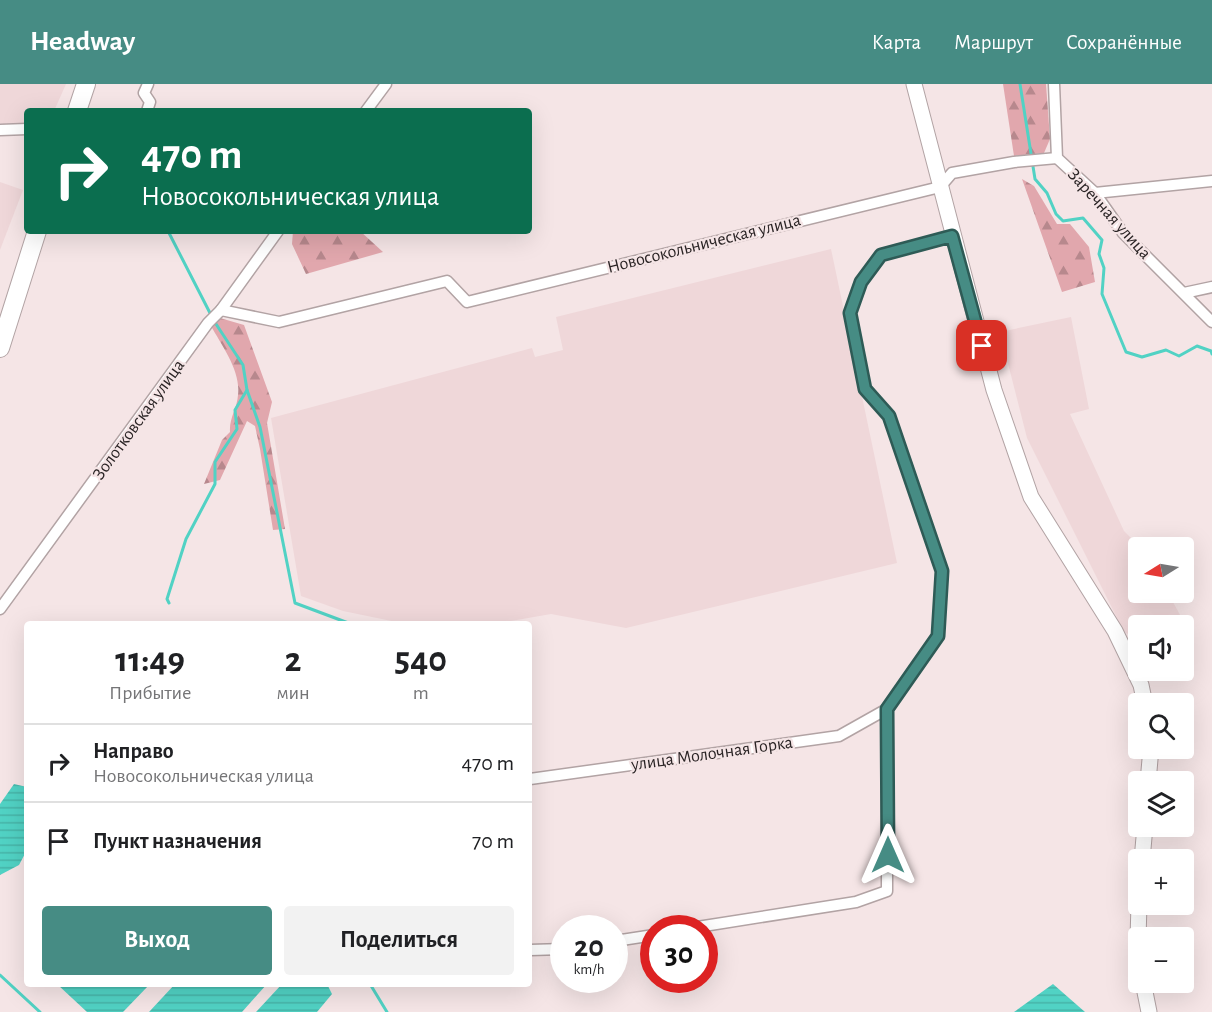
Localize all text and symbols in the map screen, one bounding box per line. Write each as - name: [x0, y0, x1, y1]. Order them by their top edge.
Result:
- text: Headway: [30, 28, 135, 56]
- text: Карта: [872, 32, 921, 53]
- text: Маршрут: [954, 32, 1033, 53]
- text: Сохранённые: [1066, 32, 1182, 53]
- icon: right: [42, 132, 120, 210]
- text: 470 m: [141, 134, 242, 176]
- street label: Заречная улица: [1064, 165, 1154, 263]
- text: Новосокольническая улица: [141, 183, 439, 210]
- street label: Новосокольническая улица: [605, 211, 803, 277]
- pin: [956, 320, 1007, 371]
- icon: arrive: [965, 329, 998, 362]
- street label: Золотковская улица: [90, 357, 188, 483]
- north arrow: [1128, 537, 1194, 603]
- map controls: [1128, 537, 1194, 993]
- button: sound: [1128, 615, 1194, 681]
- text: 11:49: [115, 642, 185, 678]
- text: 2: [285, 642, 301, 678]
- text: 540: [395, 642, 447, 678]
- text: Прибытие: [109, 683, 191, 703]
- text: мин: [276, 683, 310, 703]
- text: m: [413, 683, 429, 703]
- button: search: [1128, 693, 1194, 759]
- street label: улица Молочная Горка: [629, 734, 794, 774]
- text: Направо: [93, 740, 174, 762]
- icon: right: [42, 747, 75, 780]
- text: 470 m: [461, 752, 514, 774]
- text: Новосокольническая улица: [93, 766, 314, 786]
- button: layers: [1128, 771, 1194, 837]
- position arrow: [856, 823, 920, 887]
- icon: arrive: [42, 825, 75, 858]
- text: Пункт назначения: [93, 830, 262, 852]
- text: 70 m: [472, 830, 514, 852]
- button: +: [1128, 849, 1194, 915]
- button: Выход: [42, 906, 272, 975]
- button: Поделиться: [284, 906, 514, 975]
- speed limit sign: 30: [640, 915, 718, 993]
- button: −: [1128, 927, 1194, 993]
- text: 20: [574, 932, 604, 962]
- text: km/h: [574, 962, 604, 977]

